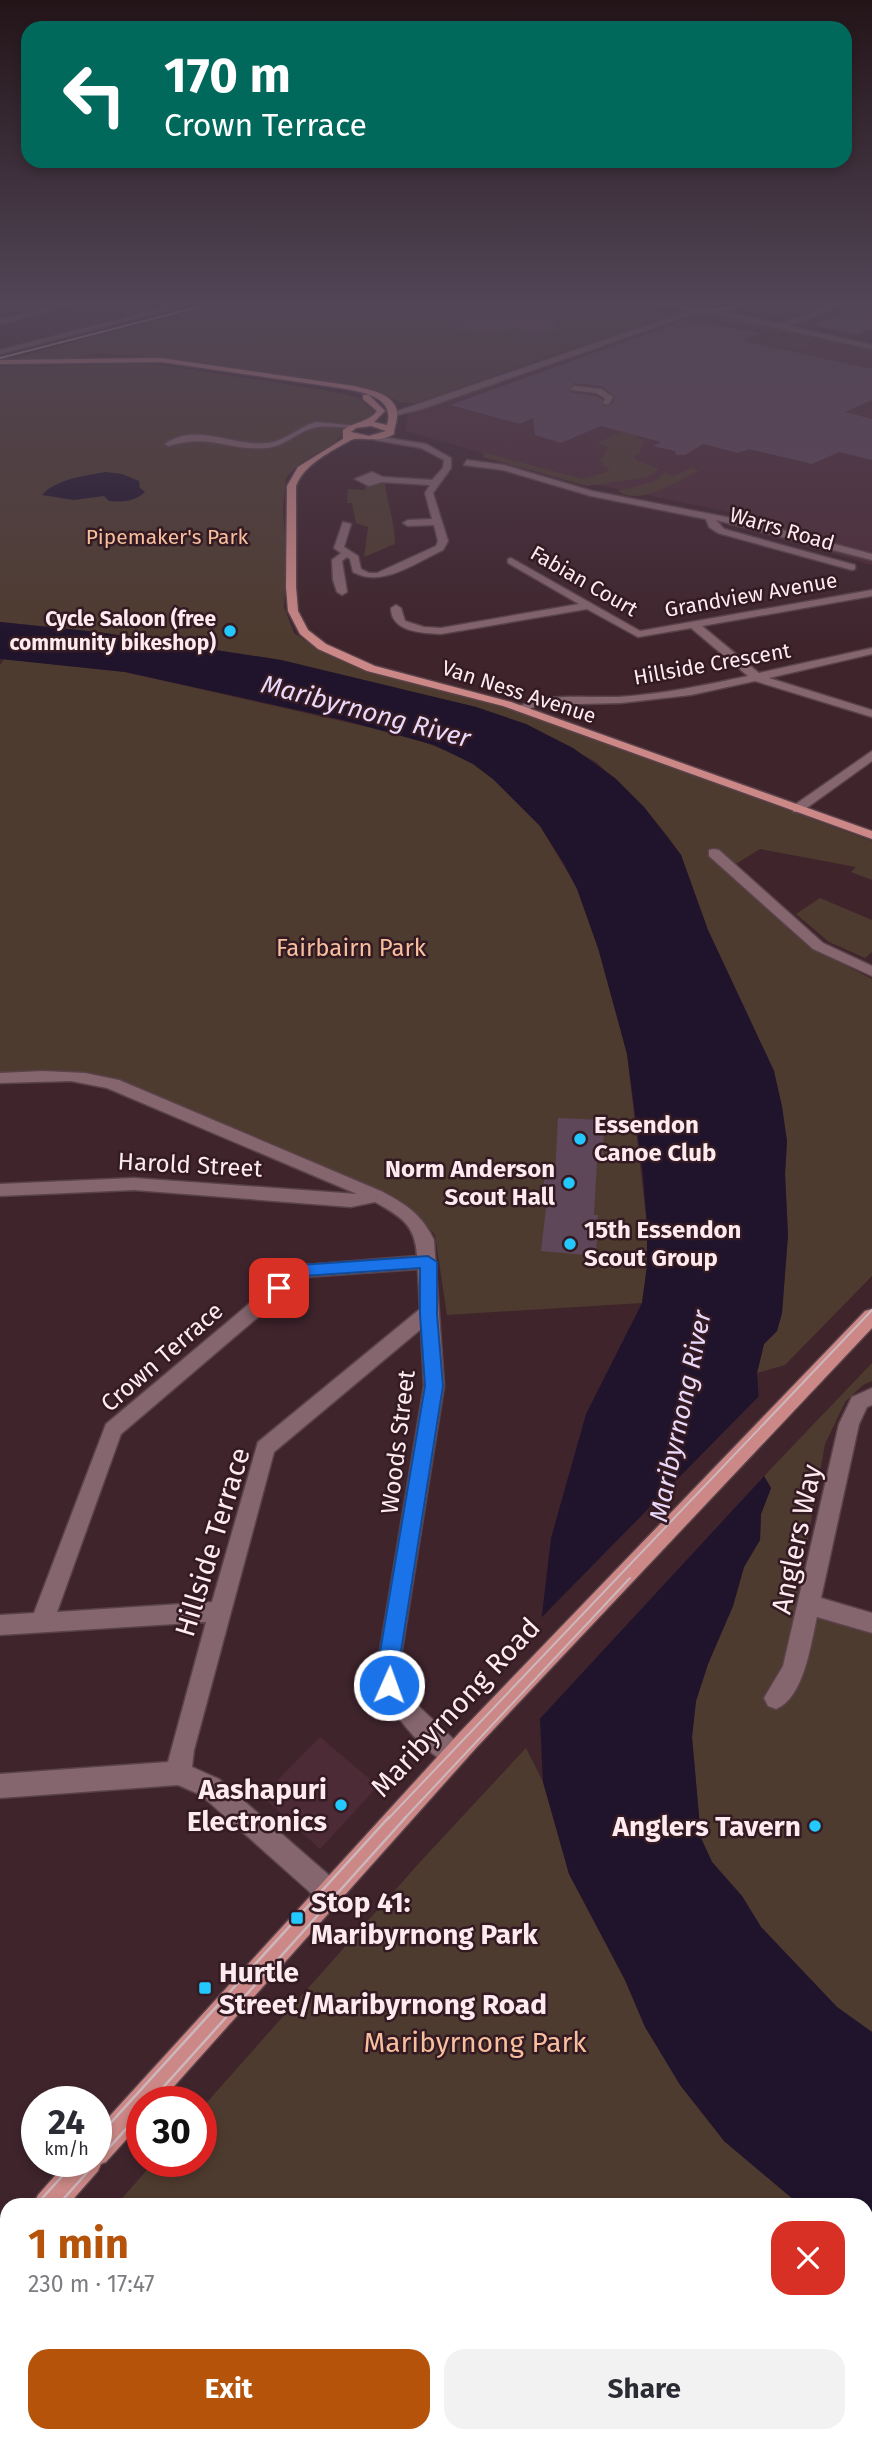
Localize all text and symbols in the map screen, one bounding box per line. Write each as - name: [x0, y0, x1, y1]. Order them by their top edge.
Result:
- text: 170 m: [164, 46, 291, 105]
- icon: left: [49, 49, 140, 140]
- text: Crown Terrace: [164, 106, 367, 144]
- street label: Warrs Road: [727, 502, 837, 556]
- park label: Pipemaker's Park: [86, 524, 249, 550]
- street label: Fabian Court: [526, 540, 643, 622]
- street label: Grandview Avenue: [663, 567, 839, 623]
- place label: Cycle Saloon (free community bikeshop): [9, 606, 216, 656]
- marker: Cycle Saloon (free community bikeshop): [222, 623, 238, 639]
- street label: Hillside Crescent: [631, 637, 793, 691]
- street label: Van Ness Avenue: [439, 655, 599, 729]
- water label: Maribyrnong River: [258, 669, 475, 755]
- park label: Fairbairn Park: [276, 934, 427, 962]
- place label: Essendon Canoe Club: [594, 1111, 716, 1167]
- marker: Essendon Canoe Club: [572, 1131, 588, 1147]
- street label: Harold Street: [117, 1147, 263, 1183]
- place label: Norm Anderson Scout Hall: [385, 1155, 556, 1211]
- marker: Norm Anderson Scout Hall: [561, 1175, 577, 1191]
- place label: 15th Essendon Scout Group: [584, 1216, 741, 1272]
- marker: 15th Essendon Scout Group: [562, 1236, 578, 1252]
- pin: [249, 1258, 309, 1318]
- icon: arrive: [260, 1269, 298, 1307]
- street label: Crown Terrace: [95, 1296, 229, 1418]
- water label: Maribyrnong River: [643, 1307, 718, 1525]
- street label: Woods Street: [375, 1368, 421, 1515]
- street label: Hillside Terrace: [168, 1444, 257, 1641]
- street label: Anglers Way: [765, 1461, 828, 1617]
- street label: Maribyrnong Road: [364, 1611, 547, 1804]
- position arrow: [352, 1648, 426, 1722]
- place label: Aashapuri Electronics: [187, 1773, 327, 1838]
- marker: Aashapuri Electronics: [333, 1797, 349, 1813]
- place label: Anglers Tavern: [612, 1810, 801, 1843]
- marker: Anglers Tavern: [807, 1818, 823, 1834]
- place label: Stop 41: Maribyrnong Park: [311, 1886, 538, 1951]
- marker: Stop 41: Maribyrnong Park: [289, 1910, 305, 1926]
- place label: Hurtle Street/Maribyrnong Road: [219, 1956, 547, 2021]
- marker: Hurtle Street/Maribyrnong Road: [197, 1980, 213, 1996]
- park label: Maribyrnong Park: [363, 2026, 587, 2059]
- speed limit sign: 30: [126, 2086, 217, 2177]
- text: 24: [48, 2101, 85, 2143]
- text: km/h: [44, 2138, 89, 2160]
- text: 1 min: [28, 2219, 129, 2269]
- button: close: [771, 2221, 845, 2295]
- text: 230 m · 17:47: [28, 2270, 155, 2298]
- button: Exit: [28, 2349, 430, 2429]
- button: Share: [444, 2349, 845, 2429]

